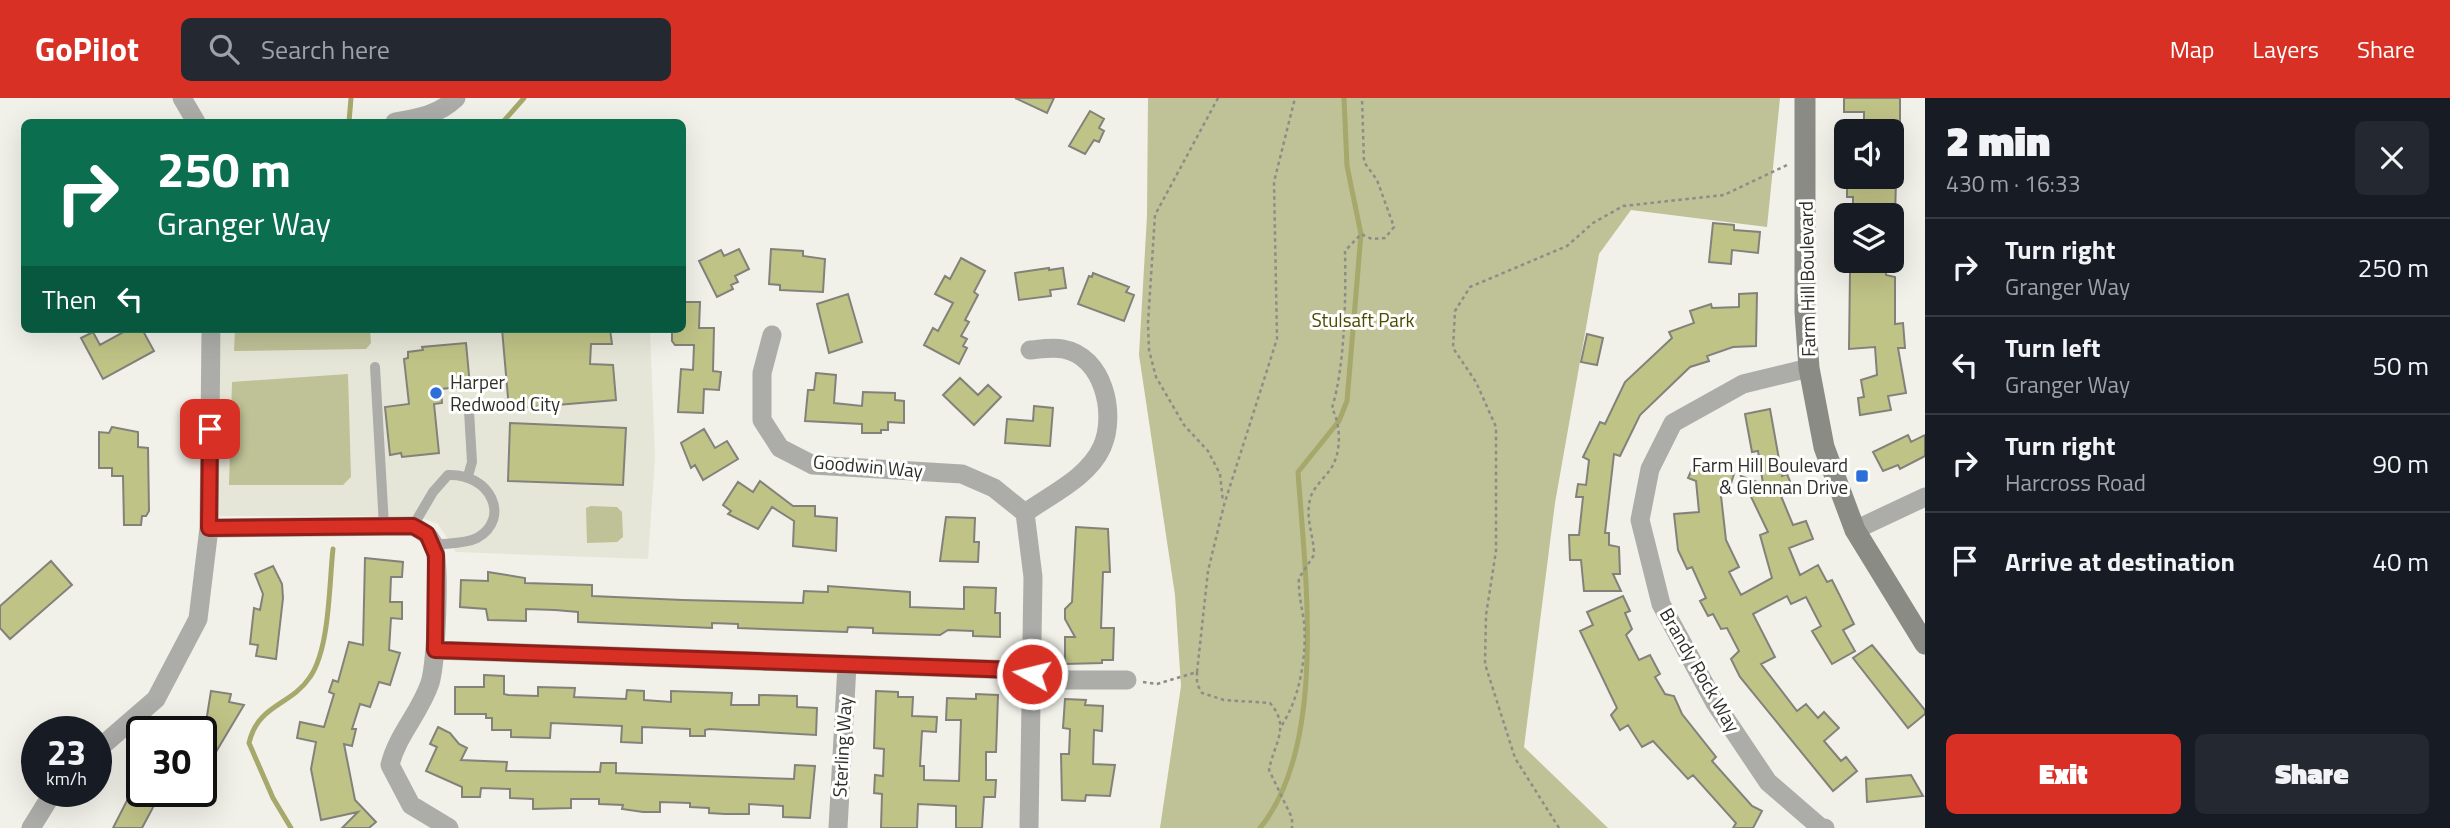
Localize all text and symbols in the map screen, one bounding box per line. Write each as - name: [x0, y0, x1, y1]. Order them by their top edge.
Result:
- search box: [181, 18, 671, 81]
- text: GoPilot: [35, 24, 139, 74]
- icon: search: [205, 30, 243, 68]
- text: Search here: [261, 30, 390, 69]
- text: Map: [2170, 31, 2215, 67]
- text: Layers: [2253, 31, 2319, 67]
- text: Share: [2357, 31, 2415, 67]
- text: 2 min: [1946, 108, 2050, 172]
- map controls: [1834, 119, 1904, 273]
- button: sound: [1834, 119, 1904, 189]
- button: close: [2355, 121, 2429, 195]
- text: 250 m: [157, 131, 291, 206]
- icon: right: [42, 147, 133, 238]
- text: 430 m · 16:33: [1946, 166, 2081, 201]
- text: Granger Way: [157, 199, 331, 247]
- street label: Farm Hill Boulevard: [1791, 201, 1822, 357]
- button: layers: [1834, 203, 1904, 273]
- text: Turn right: [2005, 230, 2116, 269]
- icon: right: [1946, 248, 1984, 286]
- text: 250 m: [2358, 248, 2429, 287]
- text: Granger Way: [2005, 269, 2130, 304]
- text: Then: [42, 280, 97, 319]
- icon: left: [111, 280, 149, 318]
- park label: Stulsaft Park: [1311, 305, 1415, 334]
- text: Turn left: [2005, 328, 2100, 367]
- icon: left: [1946, 346, 1984, 384]
- text: 50 m: [2372, 346, 2429, 385]
- place label: Harper Redwood City: [450, 367, 560, 418]
- text: Granger Way: [2005, 367, 2130, 402]
- marker: Harper Redwood City: [428, 385, 444, 401]
- pin: [180, 399, 240, 459]
- icon: arrive: [191, 410, 229, 448]
- text: Turn right: [2005, 426, 2116, 465]
- icon: right: [1946, 444, 1984, 482]
- text: 90 m: [2372, 444, 2429, 483]
- street label: Goodwin Way: [812, 446, 924, 485]
- place label: Farm Hill Boulevard & Glennan Drive: [1692, 450, 1848, 501]
- text: Harcross Road: [2005, 465, 2146, 500]
- marker: Farm Hill Boulevard & Glennan Drive: [1854, 468, 1870, 484]
- icon: arrive: [1946, 542, 1984, 580]
- text: Arrive at destination: [2005, 542, 2235, 581]
- text: 40 m: [2372, 542, 2429, 581]
- street label: Brandy Rock Way: [1653, 602, 1748, 737]
- position arrow: [995, 637, 1069, 711]
- street label: Sterling Way: [824, 696, 859, 798]
- speed limit sign: 30: [126, 716, 217, 807]
- text: 23: [47, 725, 86, 779]
- button: Exit: [1946, 734, 2181, 814]
- button: Share: [2195, 734, 2429, 814]
- text: km/h: [46, 765, 87, 792]

